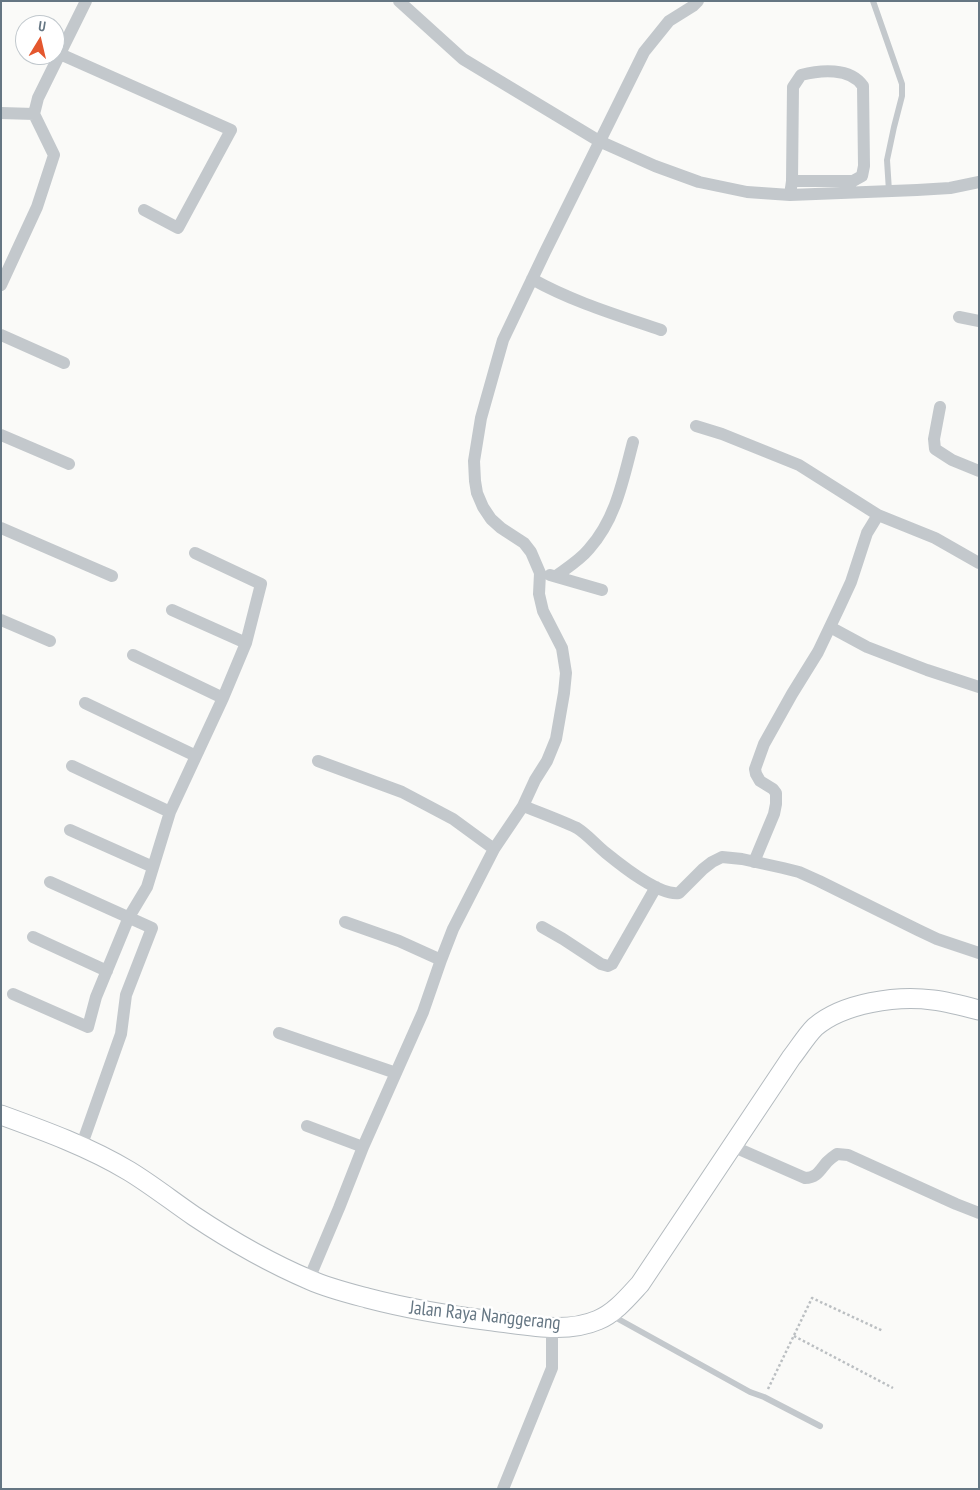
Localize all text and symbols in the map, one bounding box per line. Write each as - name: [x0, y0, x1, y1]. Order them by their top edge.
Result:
- north arrow: [15, 15, 65, 65]
- text: U: [37, 17, 47, 36]
- street label: Jalan Raya Nanggerang: [408, 1297, 562, 1335]

